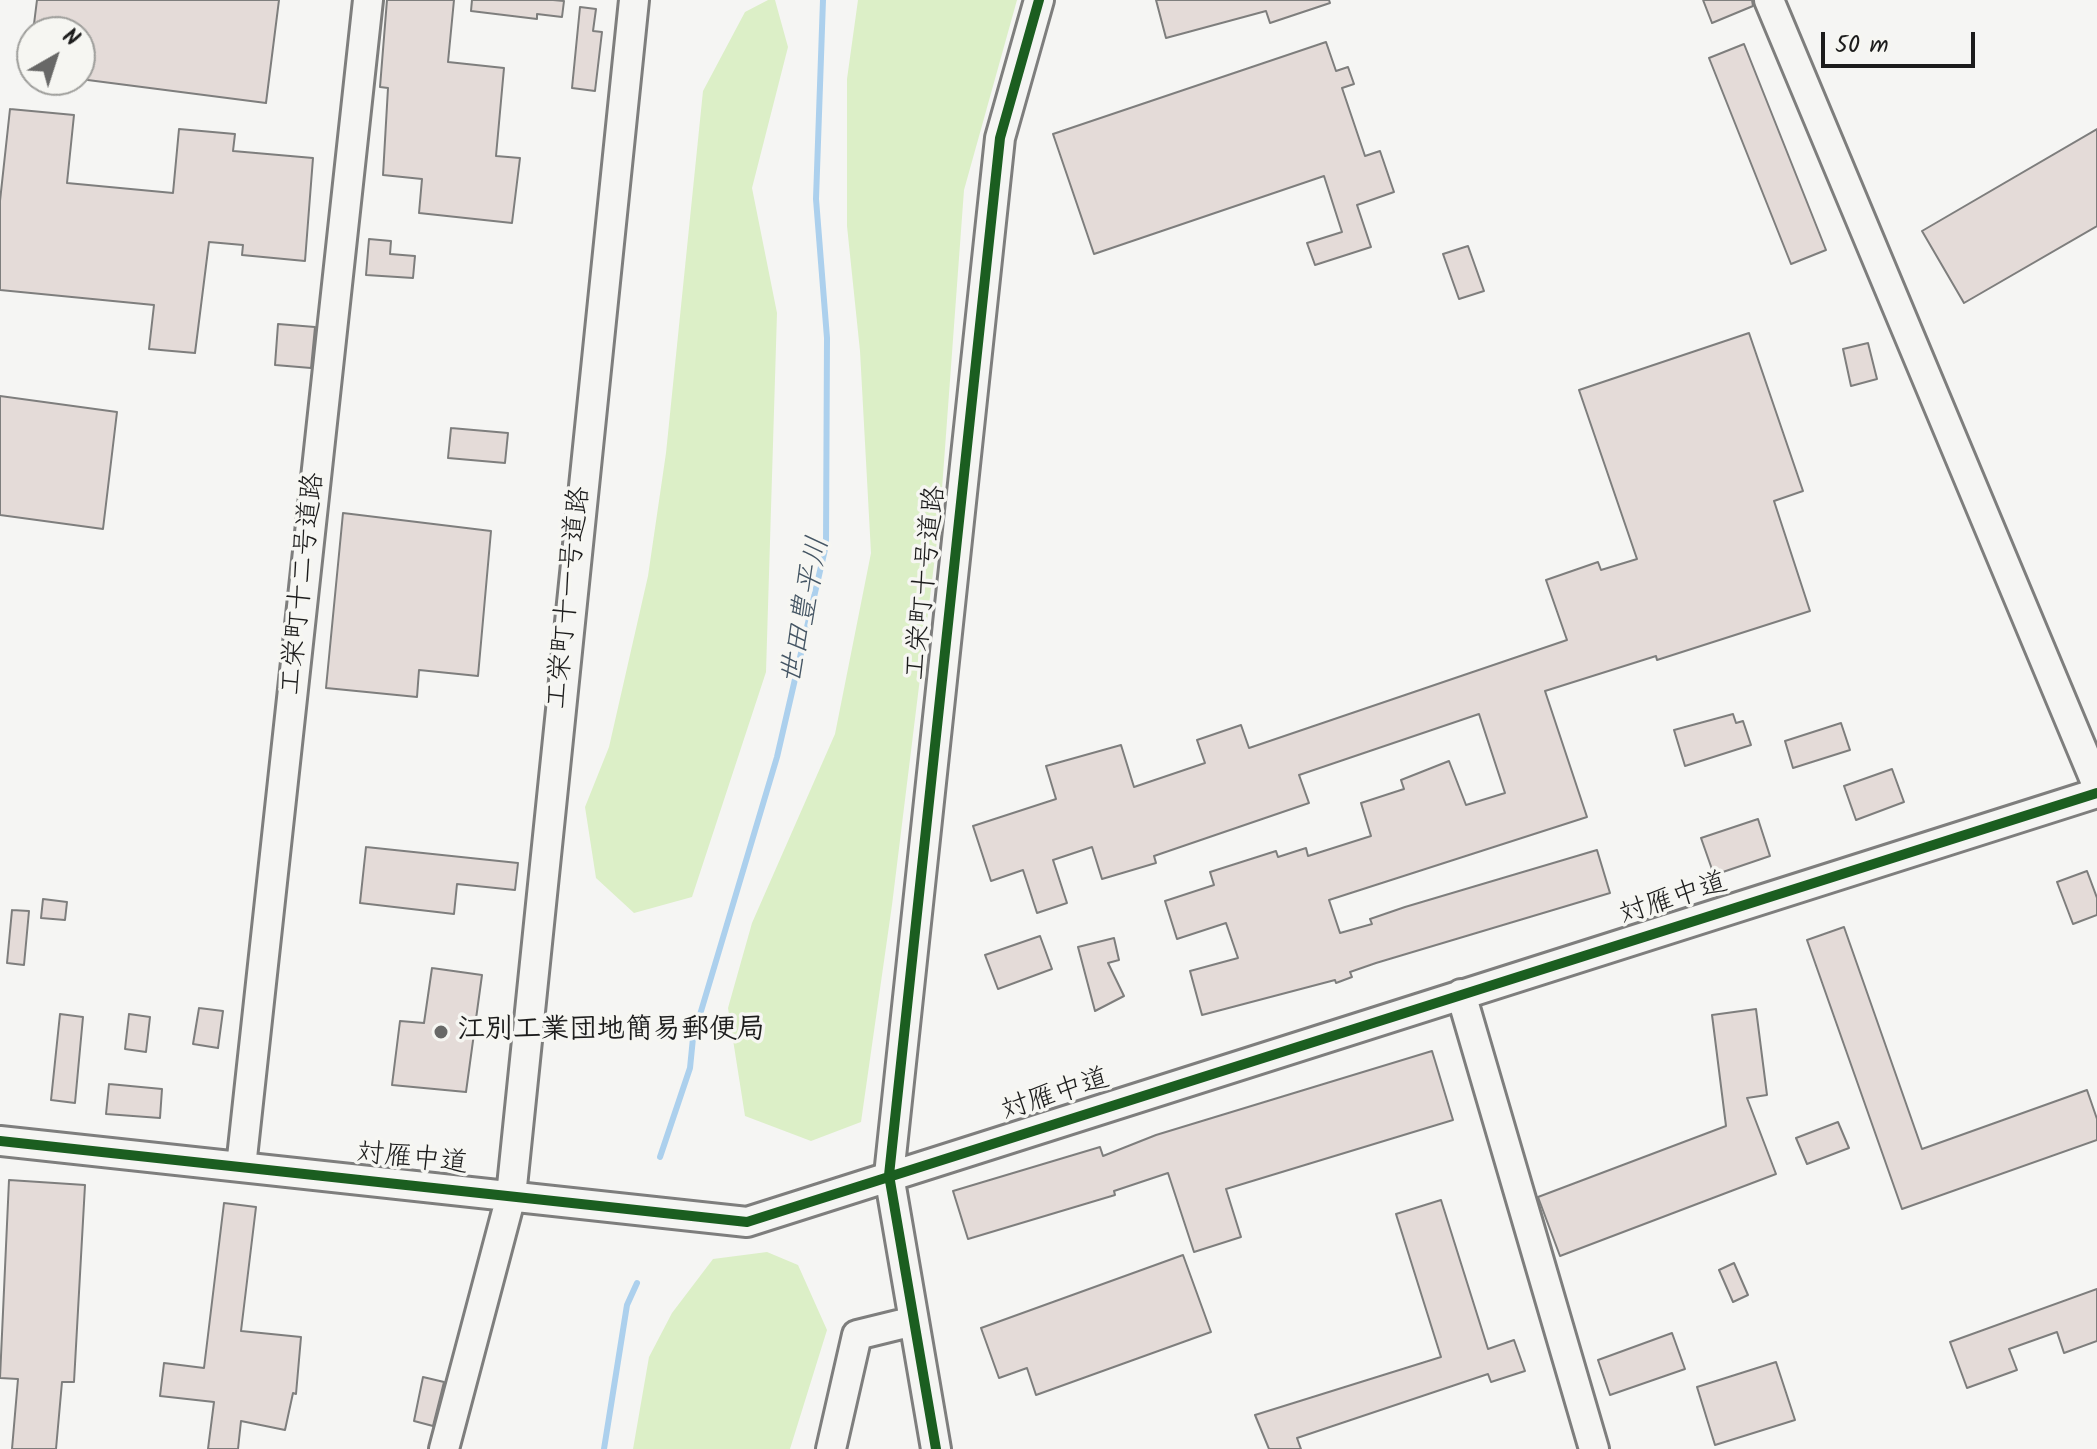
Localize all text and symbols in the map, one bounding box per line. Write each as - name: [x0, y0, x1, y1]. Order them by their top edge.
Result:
- north arrow: [16, 16, 96, 96]
- scale bar: [1825, 16, 1979, 66]
- text: N: [54, 21, 87, 56]
- text: 50 m: [1835, 26, 1889, 65]
- street label: 工栄町十二号道路: [277, 471, 333, 697]
- street label: 工栄町十号道路: [901, 484, 955, 682]
- street label: 工栄町十一号道路: [543, 485, 599, 711]
- water label: 世田豊平川: [776, 534, 840, 688]
- street label: 対雁中道: [1616, 868, 1732, 934]
- place label: 江別工業団地簡易郵便局: [457, 1015, 765, 1049]
- marker: 江別工業団地簡易郵便局: [432, 1023, 450, 1041]
- street label: 対雁中道: [998, 1064, 1114, 1130]
- street label: 対雁中道: [355, 1138, 469, 1184]

